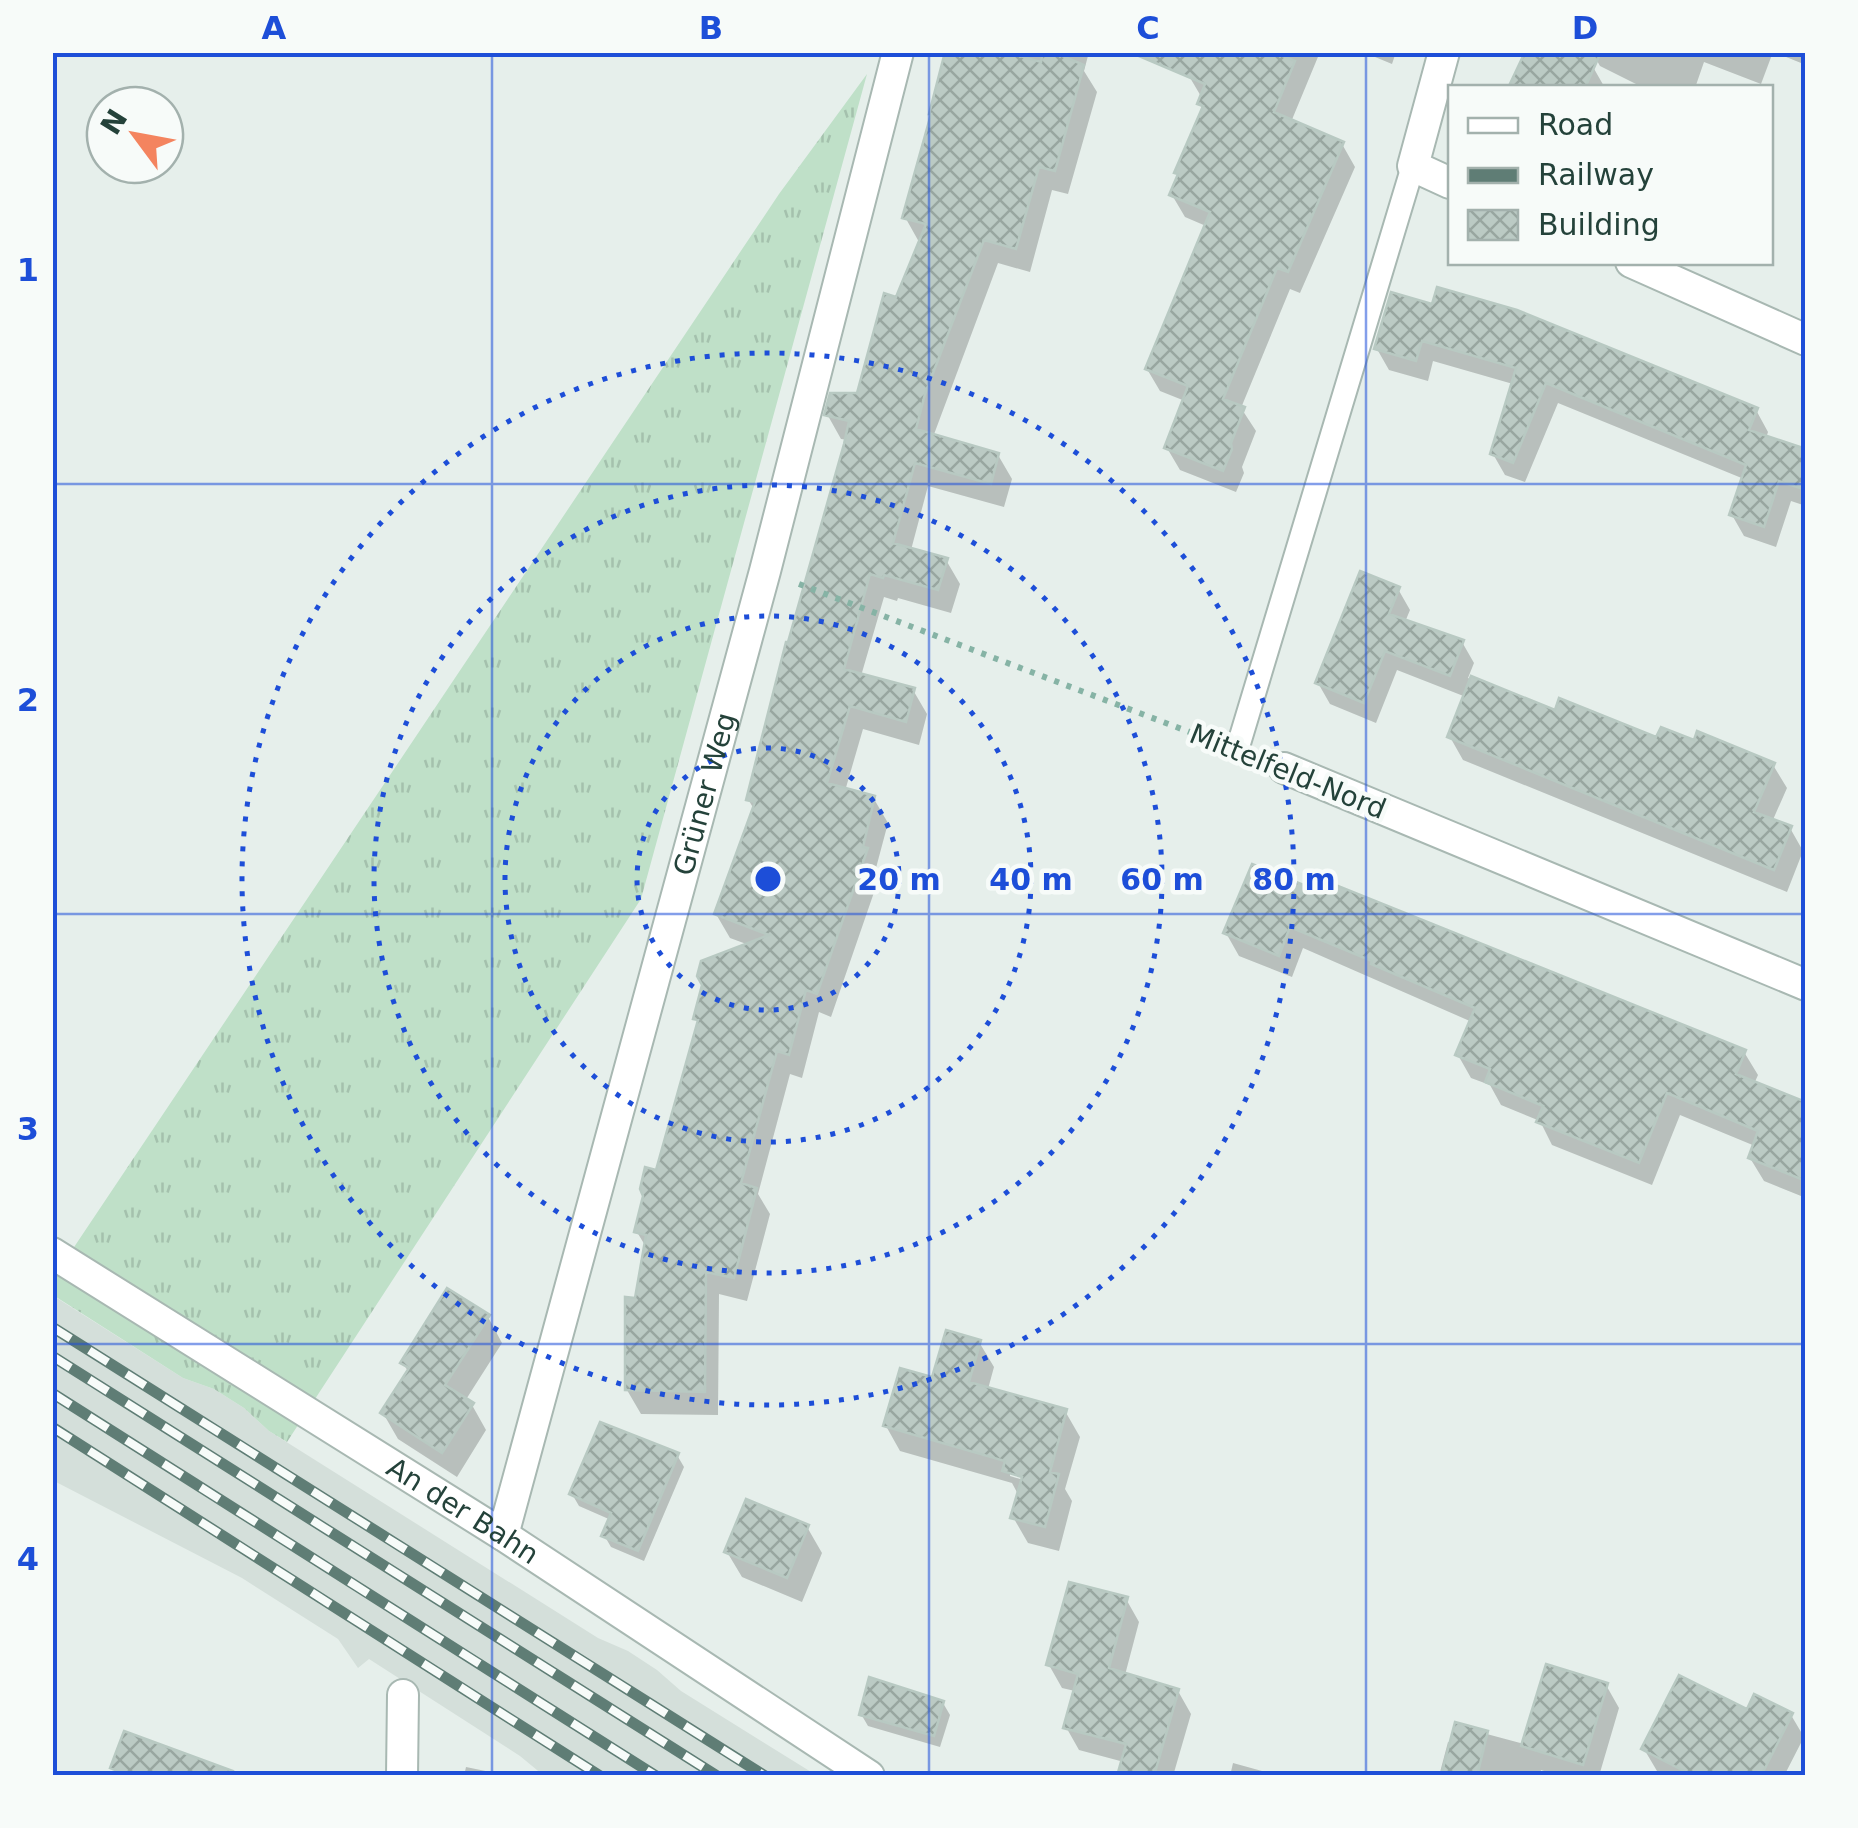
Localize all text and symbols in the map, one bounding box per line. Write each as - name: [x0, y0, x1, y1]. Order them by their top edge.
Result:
- text: A: [262, 9, 287, 47]
- text: B: [699, 9, 723, 47]
- text: C: [1136, 9, 1160, 47]
- text: D: [1572, 9, 1598, 47]
- north arrow: [85, 85, 185, 185]
- legend: [1448, 85, 1773, 265]
- text: N: [94, 103, 134, 141]
- text: Road: [1538, 107, 1613, 142]
- text: Railway: [1538, 157, 1654, 192]
- text: Building: [1538, 207, 1660, 242]
- text: 1: [17, 251, 39, 289]
- text: 2: [17, 681, 39, 719]
- street label: Grüner Weg: [667, 709, 743, 879]
- street label: Mittelfeld-Nord: [1185, 717, 1391, 826]
- centre of rings: [750, 861, 786, 897]
- text: 20 m: [857, 862, 941, 897]
- text: 40 m: [989, 862, 1073, 897]
- text: 60 m: [1120, 862, 1204, 897]
- text: 80 m: [1252, 862, 1336, 897]
- text: 3: [17, 1110, 39, 1148]
- street label: An der Bahn: [381, 1451, 545, 1571]
- text: 4: [17, 1540, 39, 1578]

